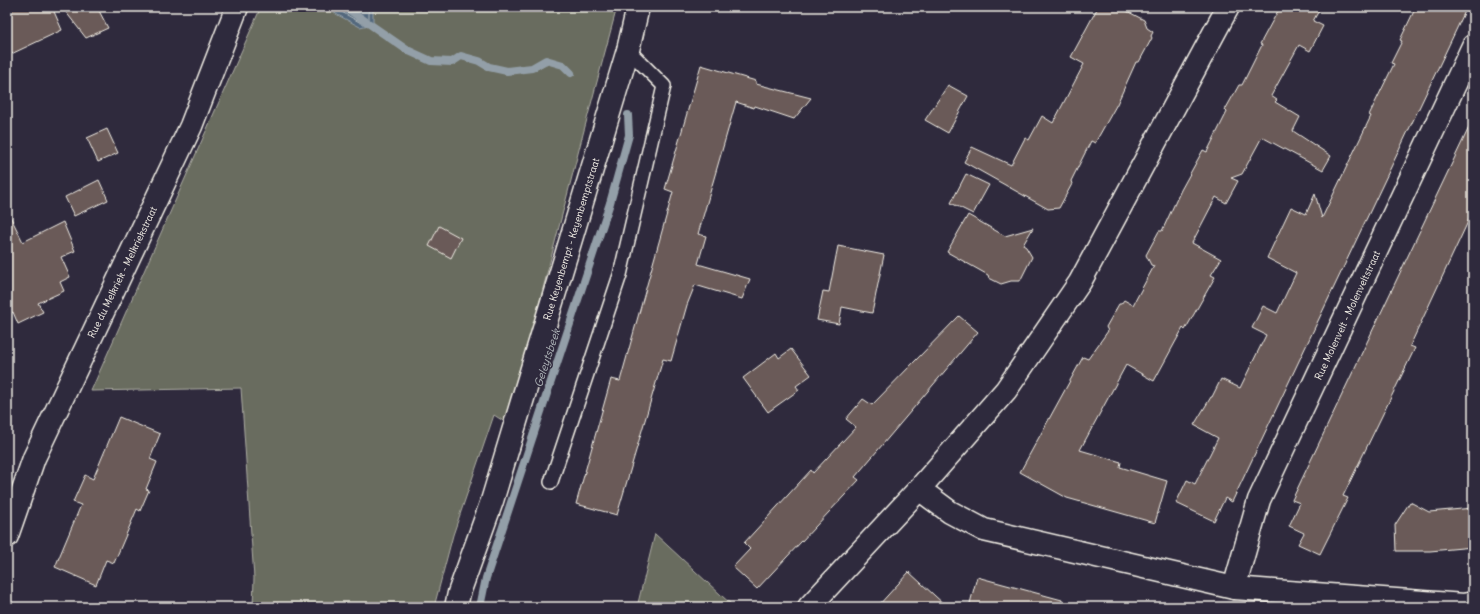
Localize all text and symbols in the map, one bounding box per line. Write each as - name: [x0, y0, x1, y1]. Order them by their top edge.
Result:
- street label: Rue Keyenbempt - Keyenbemptstraat: [541, 156, 603, 322]
- street label: Rue du Melkriek - Melkriekstraat: [85, 204, 160, 340]
- street label: Rue Molenvelt - Molenveltstraat: [1312, 248, 1383, 382]
- water label: Geleytsbeek: [531, 326, 563, 389]

